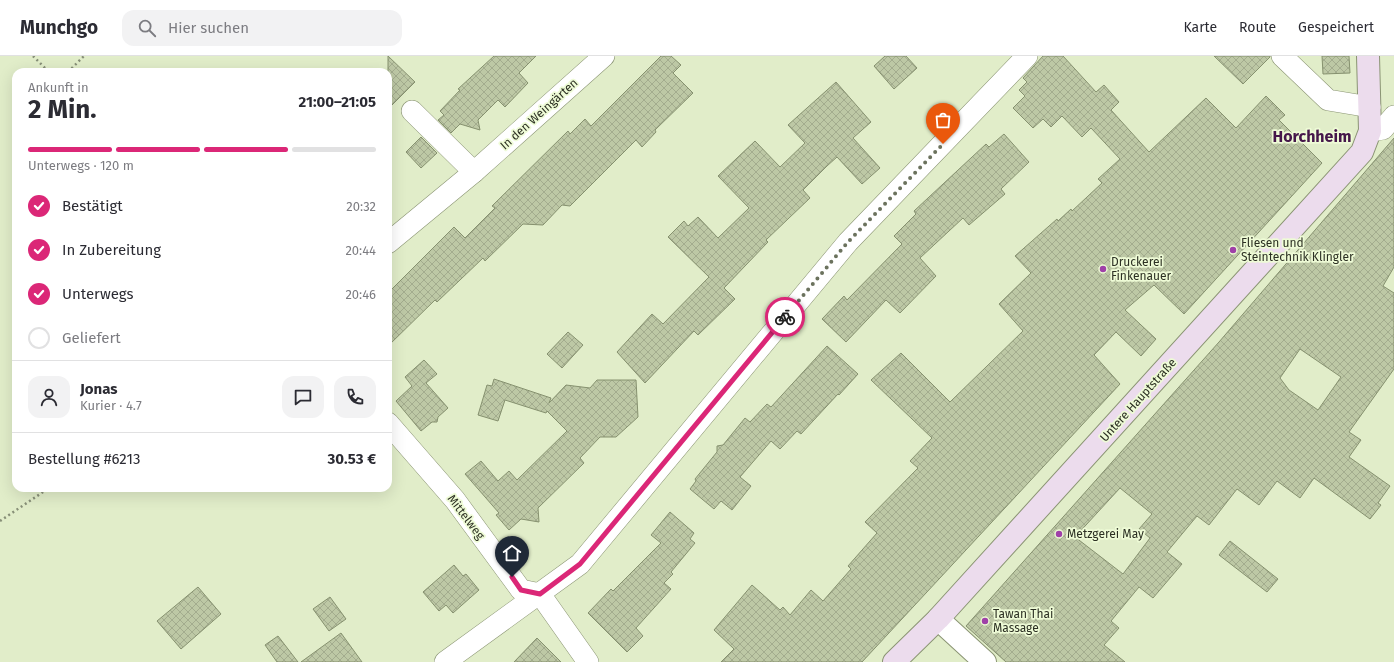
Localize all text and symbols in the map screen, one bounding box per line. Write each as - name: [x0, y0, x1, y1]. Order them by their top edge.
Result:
- search box: [122, 10, 402, 46]
- text: Munchgo: [20, 16, 98, 39]
- icon: search: [136, 17, 158, 39]
- text: Hier suchen: [168, 19, 249, 37]
- text: Karte: [1183, 19, 1217, 36]
- text: Route: [1239, 19, 1276, 36]
- text: Gespeichert: [1298, 19, 1374, 36]
- street label: In den Weingärten: [497, 76, 581, 152]
- text: Ankunft in: [28, 80, 89, 95]
- text: 21:00–21:05: [299, 93, 376, 111]
- text: 2 Min.: [28, 94, 97, 125]
- pin: [926, 103, 960, 144]
- icon: bag: [932, 109, 954, 131]
- district label: Horchheim: [1273, 127, 1351, 146]
- text: Unterwegs · 120 m: [28, 158, 134, 173]
- icon: check: [28, 195, 50, 217]
- text: Bestätigt: [62, 197, 123, 215]
- text: 20:32: [346, 199, 376, 214]
- place label: Fliesen und Steintechnik Klingler: [1241, 236, 1354, 264]
- icon: check: [28, 239, 50, 261]
- text: In Zubereitung: [62, 241, 161, 259]
- text: 20:44: [345, 243, 376, 258]
- marker: Fliesen und Steintechnik Klingler: [1228, 245, 1238, 255]
- place label: Druckerei Finkenauer: [1111, 255, 1172, 283]
- marker: Druckerei Finkenauer: [1098, 264, 1108, 274]
- icon: check: [28, 283, 50, 305]
- text: Unterwegs: [62, 285, 134, 303]
- text: 20:46: [345, 287, 376, 302]
- courier: [765, 297, 805, 337]
- icon: bike: [774, 306, 796, 328]
- text: Geliefert: [62, 329, 121, 347]
- street label: Untere Hauptstraße: [1097, 356, 1179, 444]
- button: person: [28, 376, 70, 418]
- button: chat: [282, 376, 324, 418]
- button: phone: [334, 376, 376, 418]
- text: Jonas: [80, 380, 118, 398]
- text: Kurier · 4.7: [80, 398, 142, 413]
- text: Bestellung #6213: [28, 450, 140, 468]
- text: 30.53 €: [328, 450, 376, 468]
- street label: Mittelweg: [445, 492, 488, 543]
- place label: Metzgerei May: [1067, 527, 1144, 541]
- marker: Metzgerei May: [1054, 529, 1064, 539]
- pin: [495, 536, 529, 577]
- icon: home: [501, 542, 523, 564]
- place label: Tawan Thai Massage: [993, 607, 1053, 635]
- marker: Tawan Thai Massage: [980, 616, 990, 626]

